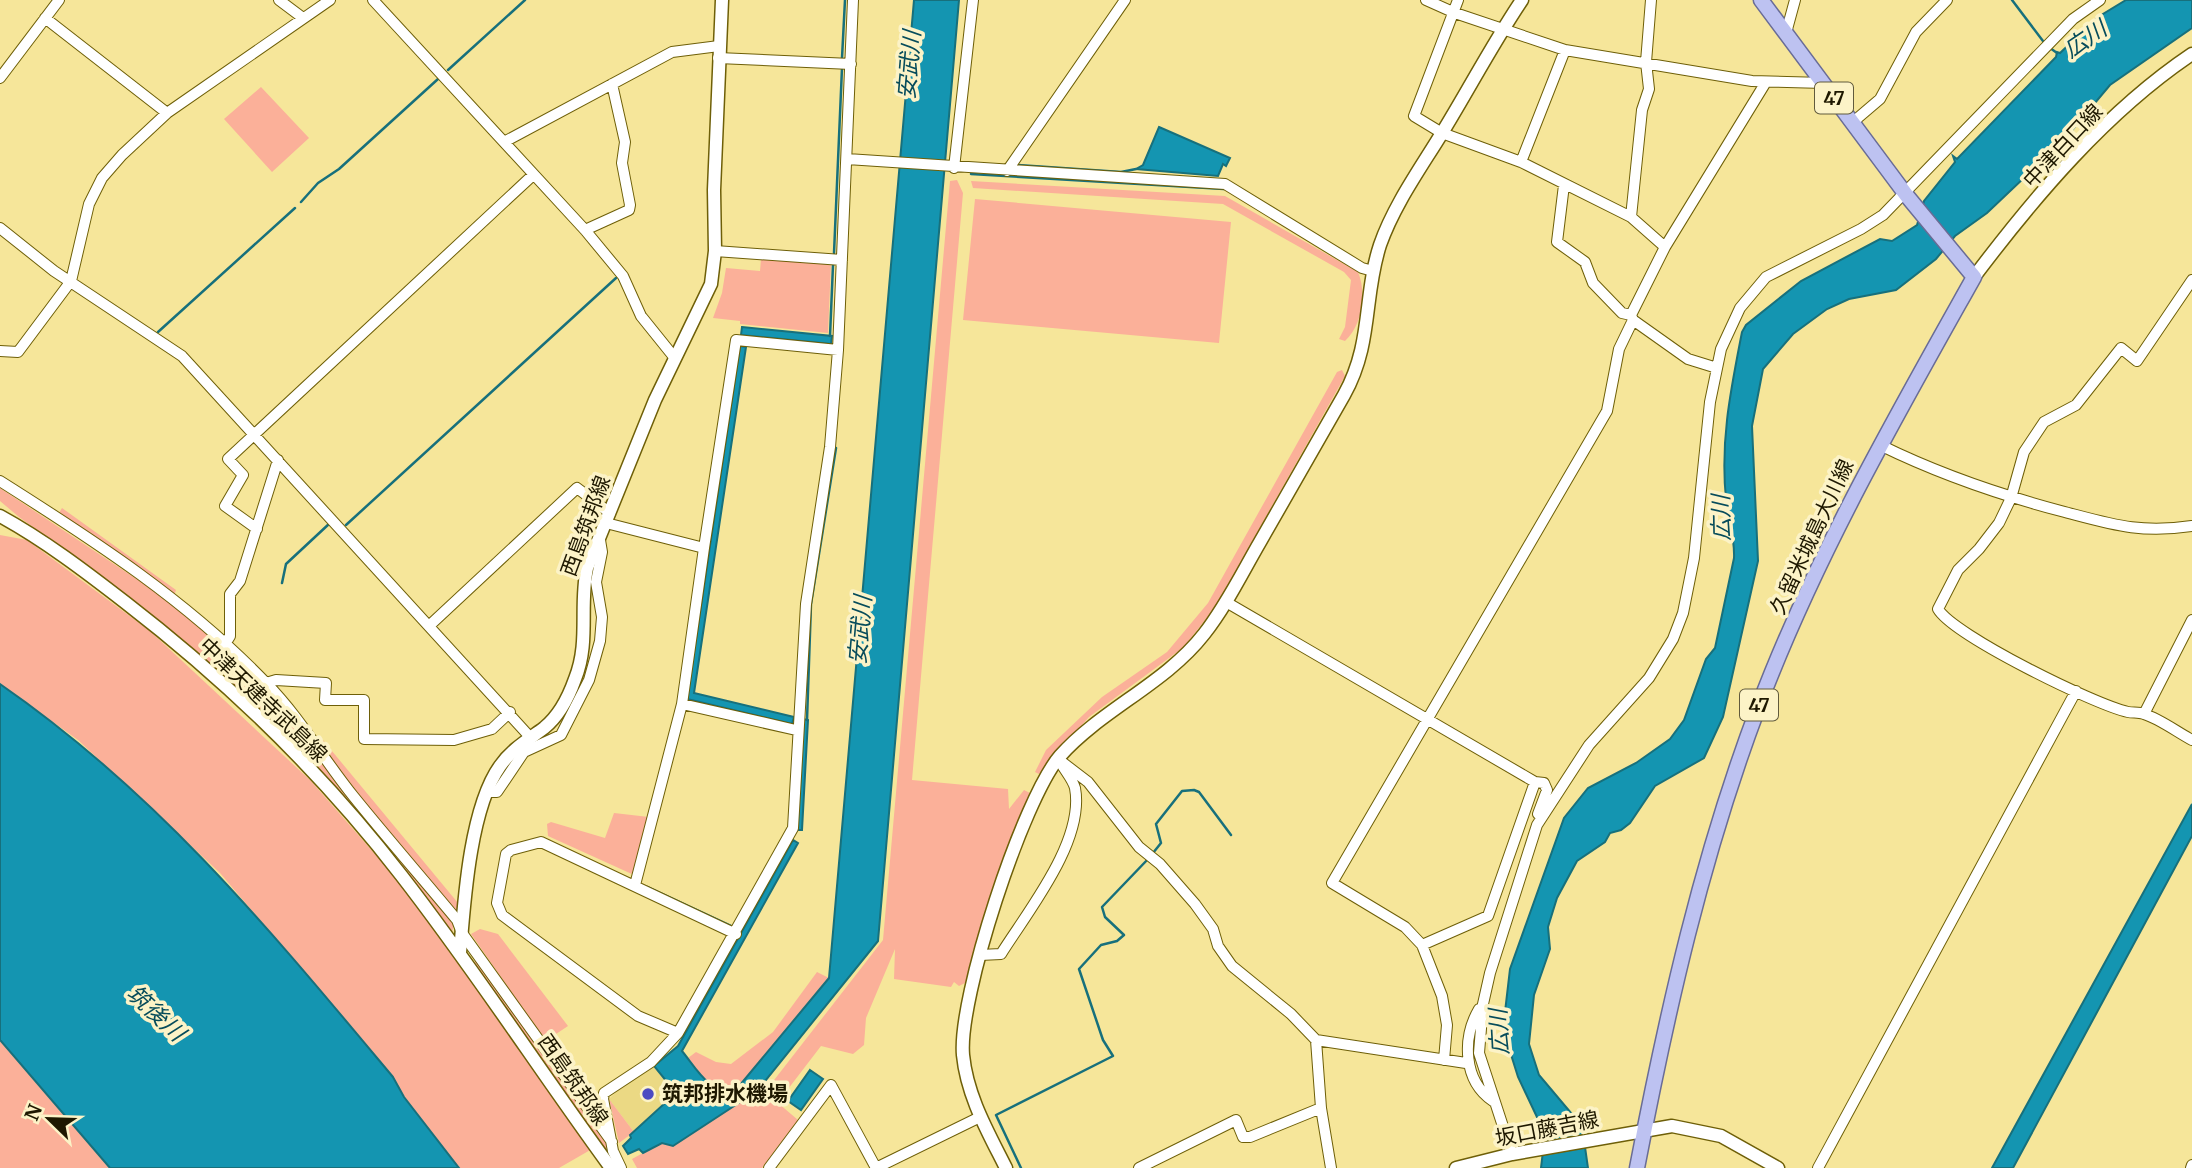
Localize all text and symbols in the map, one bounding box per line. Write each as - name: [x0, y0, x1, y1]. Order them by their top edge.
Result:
- water label: 広川: [2058, 12, 2114, 63]
- water label: 安武川: [891, 26, 926, 101]
- road number: 47: [1815, 82, 1853, 114]
- street label: 中津白口線: [2017, 98, 2108, 193]
- street label: 久留米城島大川線: [1764, 455, 1859, 619]
- street label: 西島筑邦線: [555, 472, 616, 580]
- water label: 広川: [1706, 492, 1735, 541]
- water label: 安武川: [842, 591, 877, 666]
- street label: 中津天建寺武島線: [194, 632, 333, 768]
- road number: 47: [1740, 690, 1778, 720]
- water label: 筑後川: [121, 979, 194, 1049]
- water label: 広川: [1483, 1005, 1514, 1056]
- street label: 西島筑邦線: [532, 1029, 615, 1130]
- place label: 筑邦排水機場: [662, 1080, 788, 1107]
- north arrow: [14, 1084, 84, 1154]
- marker: 筑邦排水機場: [640, 1086, 656, 1102]
- text: N: [19, 1101, 47, 1124]
- street label: 坂口藤吉線: [1493, 1105, 1601, 1152]

